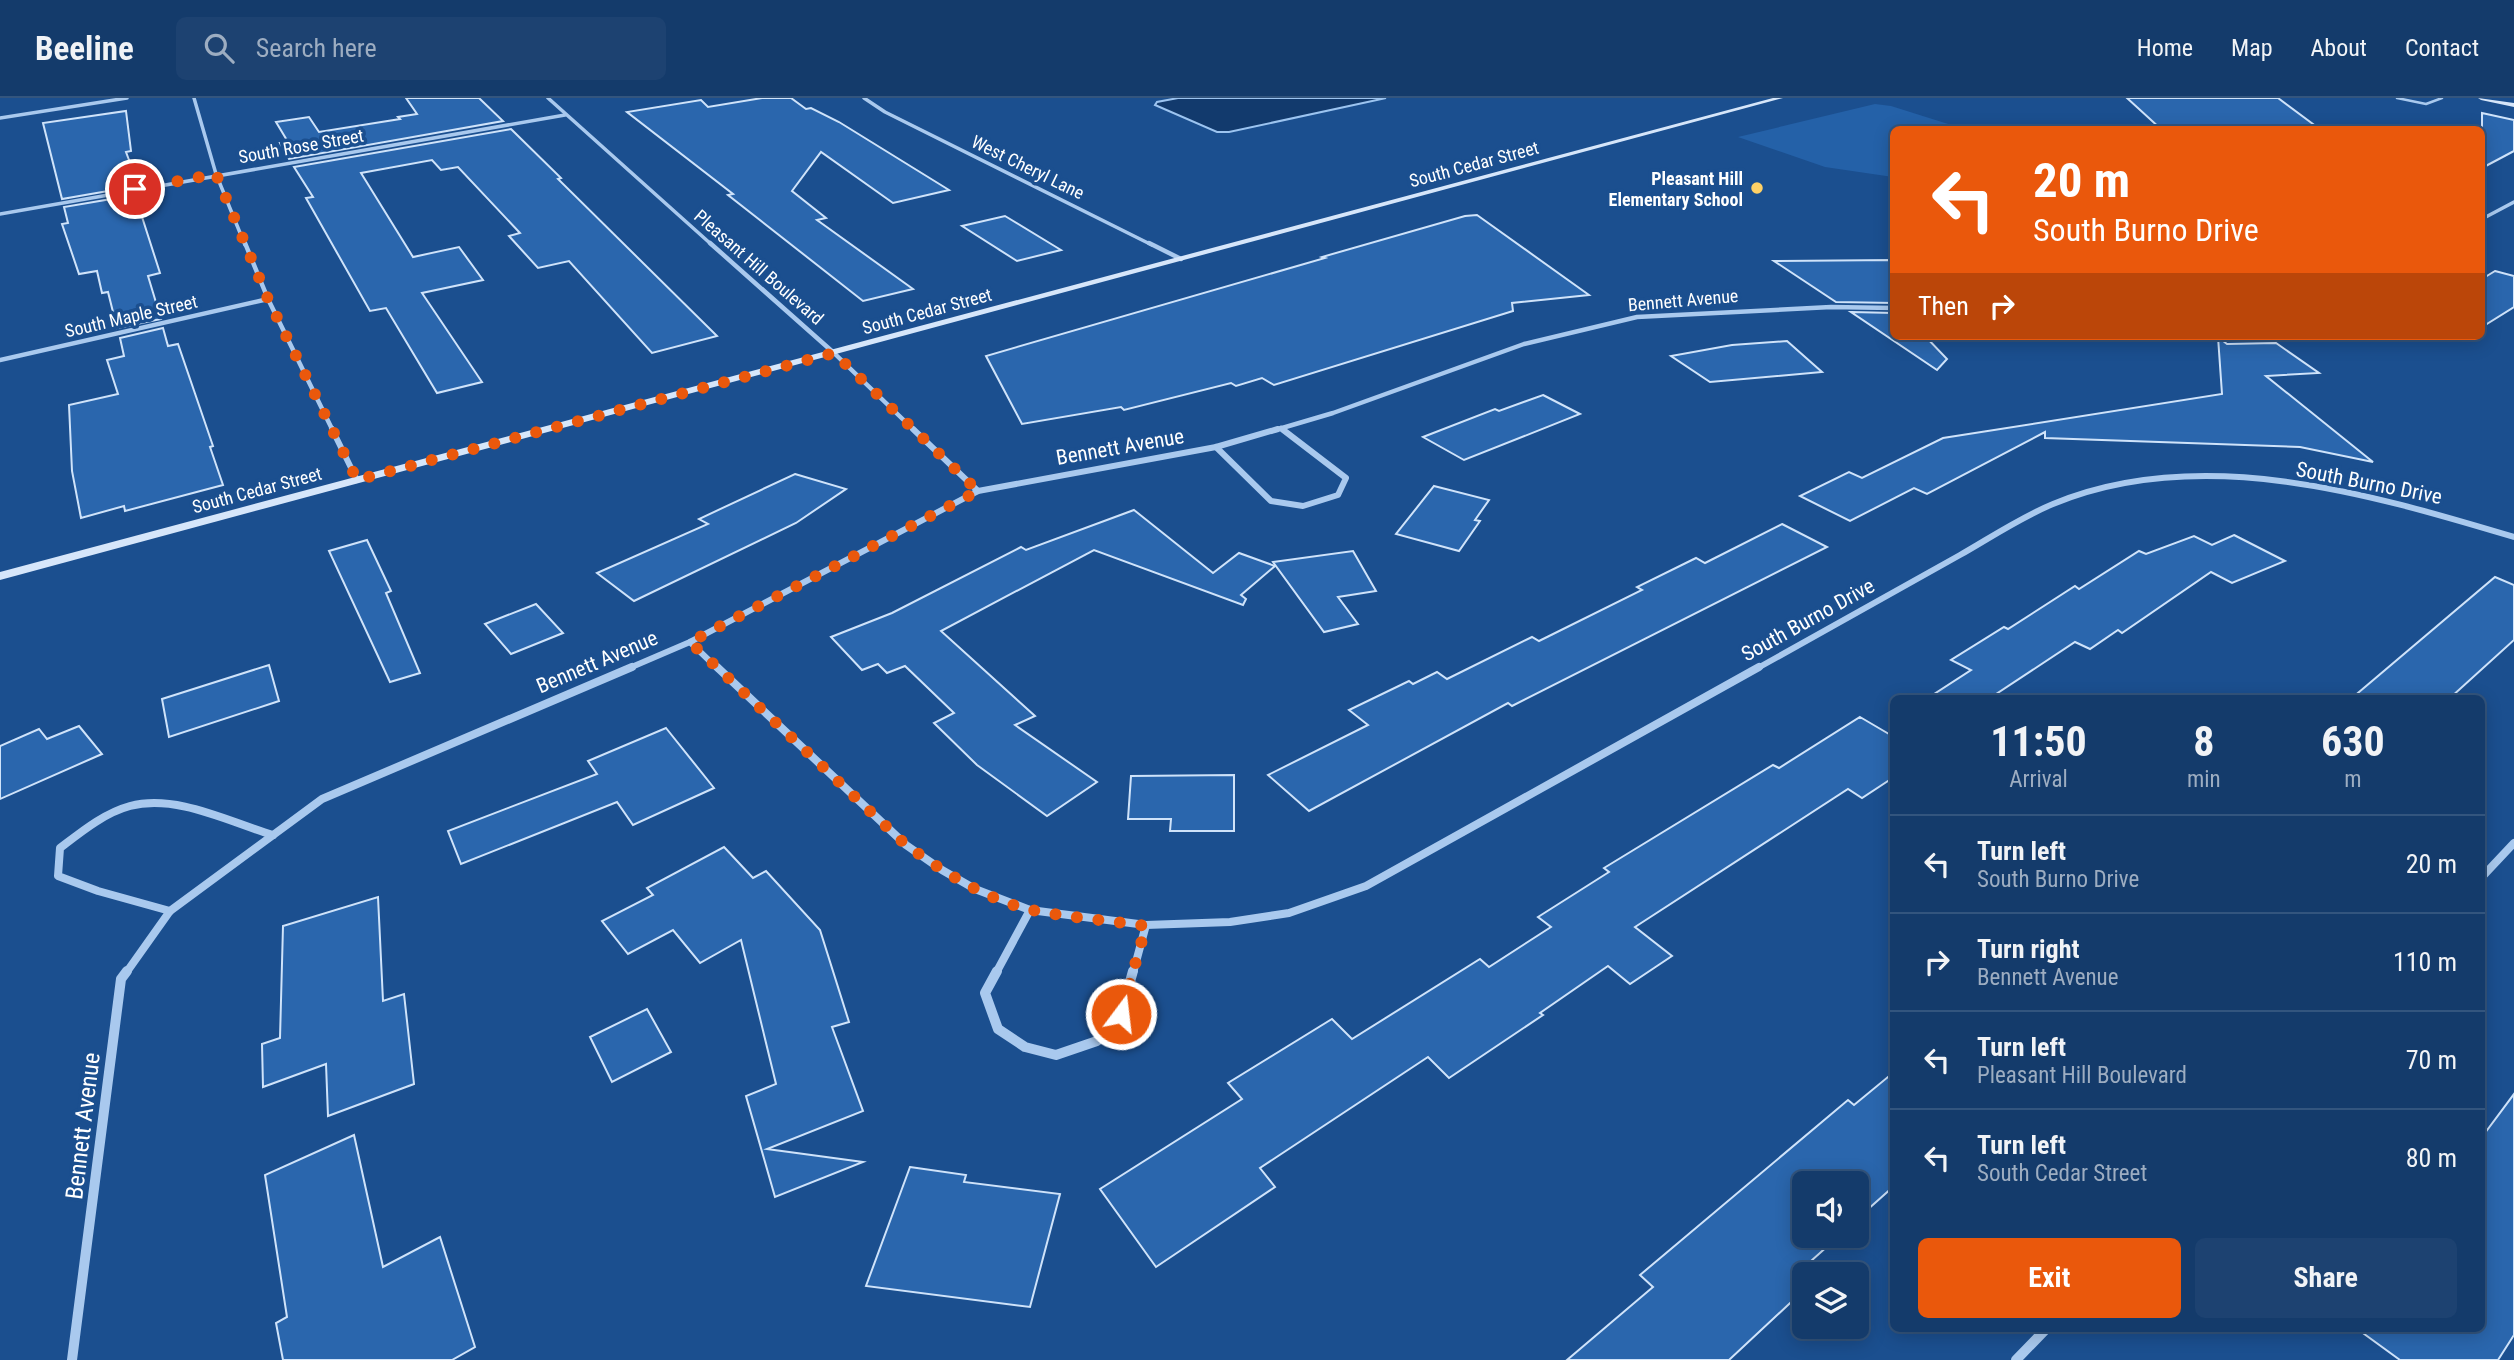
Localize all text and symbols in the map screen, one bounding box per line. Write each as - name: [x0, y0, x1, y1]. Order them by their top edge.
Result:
- search box: [176, 17, 666, 80]
- text: Beeline: [35, 29, 134, 68]
- icon: search: [200, 29, 238, 67]
- text: Search here: [256, 33, 377, 63]
- text: Home: [2137, 34, 2193, 62]
- text: Map: [2231, 34, 2273, 62]
- text: About: [2311, 34, 2367, 62]
- text: Contact: [2405, 34, 2479, 62]
- street label: South Rose Street: [237, 125, 365, 167]
- street label: West Cheryl Lane: [968, 131, 1088, 203]
- street label: South Cedar Street: [1407, 137, 1541, 191]
- text: 20 m: [2033, 152, 2130, 209]
- icon: left: [1918, 154, 2009, 245]
- pin: [105, 159, 165, 219]
- place label: Pleasant Hill Elementary School: [1609, 168, 1743, 210]
- icon: arrive: [116, 170, 154, 208]
- marker: Pleasant Hill Elementary School: [1749, 180, 1765, 196]
- street label: Pleasant Hill Boulevard: [690, 205, 828, 329]
- text: South Burno Drive: [2033, 211, 2259, 249]
- street label: South Cedar Street: [860, 284, 994, 338]
- street label: Bennett Avenue: [1627, 285, 1739, 315]
- icon: right: [1983, 287, 2021, 325]
- street label: South Maple Street: [63, 291, 199, 341]
- text: Then: [1918, 291, 1969, 321]
- street label: Bennett Avenue: [1054, 424, 1186, 470]
- street label: South Burno Drive: [2294, 457, 2444, 509]
- street label: South Cedar Street: [190, 463, 324, 517]
- street label: South Burno Drive: [1737, 574, 1879, 666]
- street label: Bennett Avenue: [533, 626, 661, 698]
- text: 11:50: [1990, 717, 2087, 766]
- text: 8: [2193, 717, 2214, 766]
- text: 630: [2321, 717, 2385, 766]
- text: Arrival: [2009, 766, 2068, 793]
- text: min: [2187, 766, 2221, 793]
- text: m: [2344, 766, 2361, 793]
- text: Turn left: [1977, 836, 2066, 866]
- icon: left: [1918, 845, 1956, 883]
- text: 20 m: [2406, 849, 2457, 879]
- text: South Burno Drive: [1977, 866, 2139, 893]
- text: Turn right: [1977, 934, 2079, 964]
- icon: right: [1918, 943, 1956, 981]
- text: 110 m: [2393, 947, 2457, 977]
- text: Bennett Avenue: [1977, 964, 2119, 991]
- position arrow: [1084, 977, 1158, 1051]
- text: Turn left: [1977, 1032, 2066, 1062]
- icon: left: [1918, 1041, 1956, 1079]
- text: 70 m: [2406, 1045, 2457, 1075]
- street label: Bennett Avenue: [60, 1051, 106, 1201]
- text: Pleasant Hill Boulevard: [1977, 1062, 2187, 1089]
- text: Turn left: [1977, 1130, 2066, 1160]
- icon: left: [1918, 1139, 1956, 1177]
- text: 80 m: [2406, 1143, 2457, 1173]
- text: South Cedar Street: [1977, 1160, 2147, 1187]
- map controls: [1792, 1171, 1869, 1339]
- button: sound: [1792, 1171, 1869, 1248]
- button: Exit: [1918, 1238, 2181, 1318]
- button: Share: [2195, 1238, 2457, 1318]
- button: layers: [1792, 1262, 1869, 1339]

